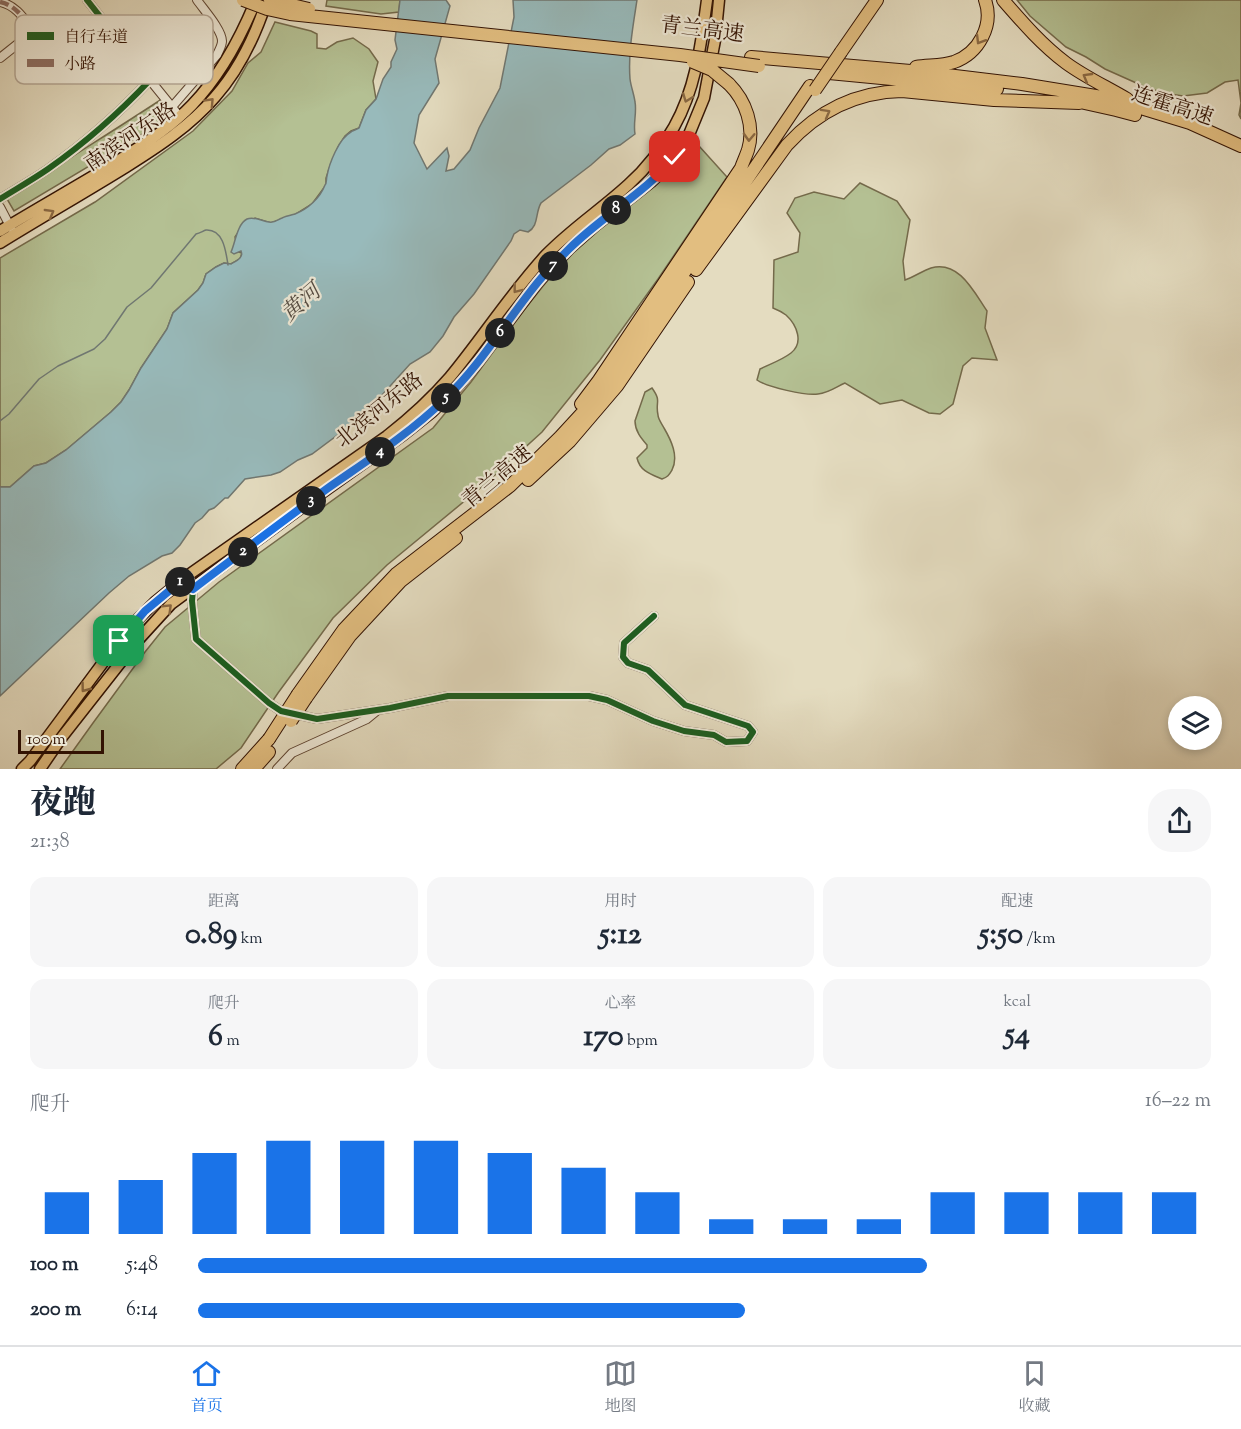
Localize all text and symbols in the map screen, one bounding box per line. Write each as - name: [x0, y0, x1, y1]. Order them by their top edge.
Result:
- street label: 青兰高速: [658, 11, 746, 51]
- legend: [15, 15, 213, 84]
- text: 自行车道: [64, 27, 128, 50]
- one-way arrow: [975, 34, 987, 44]
- text: 小路: [64, 54, 96, 77]
- one-way arrow: [1083, 72, 1094, 84]
- street label: 连霍高速: [1127, 80, 1217, 134]
- one-way arrow: [682, 92, 694, 103]
- street label: 南滨河东路: [79, 96, 183, 180]
- one-way arrow: [203, 99, 214, 109]
- one-way arrow: [819, 108, 830, 120]
- pin: [649, 131, 700, 182]
- one-way arrow: [743, 132, 755, 141]
- icon: check: [658, 140, 691, 173]
- pin: 8: [601, 195, 631, 225]
- text: 8: [612, 198, 620, 221]
- one-way arrow: [44, 208, 54, 220]
- pin: 7: [538, 251, 568, 281]
- text: 7: [549, 254, 557, 277]
- water label: 黄河: [275, 275, 332, 331]
- one-way arrow: [514, 282, 525, 293]
- pin: 6: [485, 318, 515, 348]
- text: 6: [496, 321, 504, 344]
- street label: 北滨河东路: [330, 366, 430, 456]
- pin: 5: [431, 383, 461, 413]
- text: 5: [443, 386, 449, 409]
- pin: 4: [365, 437, 395, 467]
- text: 4: [376, 440, 384, 463]
- street label: 青兰高速: [456, 440, 540, 516]
- pin: 3: [296, 486, 326, 516]
- text: 3: [308, 489, 314, 512]
- pin: 2: [228, 537, 258, 567]
- text: 2: [239, 540, 247, 563]
- pin: 1: [165, 567, 195, 597]
- text: 1: [177, 570, 183, 593]
- one-way arrow: [160, 605, 171, 616]
- pin: [93, 615, 144, 666]
- icon: arrive: [102, 624, 135, 657]
- one-way arrow: [81, 681, 92, 692]
- map controls: [1168, 696, 1222, 750]
- button: layers: [1168, 696, 1222, 750]
- scale bar: [18, 727, 104, 754]
- text: 100 m: [27, 729, 66, 752]
- text: 夜跑: [30, 781, 96, 829]
- button: share: [1148, 789, 1211, 852]
- text: 21:38: [30, 828, 69, 857]
- text: 距离: [208, 891, 240, 914]
- text: 用时: [604, 891, 637, 914]
- text: 配速: [1001, 891, 1033, 914]
- text: 0.89: [185, 914, 237, 957]
- text: 5:12: [599, 914, 642, 957]
- text: 5:50: [979, 914, 1023, 957]
- text: km: [237, 928, 263, 951]
- text: /km: [1023, 928, 1055, 951]
- text: kcal: [1003, 991, 1031, 1014]
- text: 爬升: [208, 993, 240, 1016]
- text: 心率: [604, 993, 637, 1016]
- text: 54: [1004, 1014, 1030, 1057]
- text: 6: [208, 1016, 223, 1059]
- text: 170: [583, 1016, 624, 1059]
- text: m: [223, 1030, 240, 1053]
- text: bpm: [624, 1030, 658, 1053]
- text: 16–22 m: [1145, 1087, 1211, 1116]
- text: 爬升: [30, 1091, 70, 1120]
- text: 100 m: [30, 1251, 79, 1280]
- text: 5:48: [126, 1251, 158, 1280]
- text: 200 m: [30, 1296, 81, 1325]
- text: 6:14: [126, 1296, 158, 1325]
- tab: 首页: [190, 1357, 223, 1419]
- tab: 地图: [604, 1357, 637, 1419]
- tab: 收藏: [1018, 1357, 1051, 1419]

